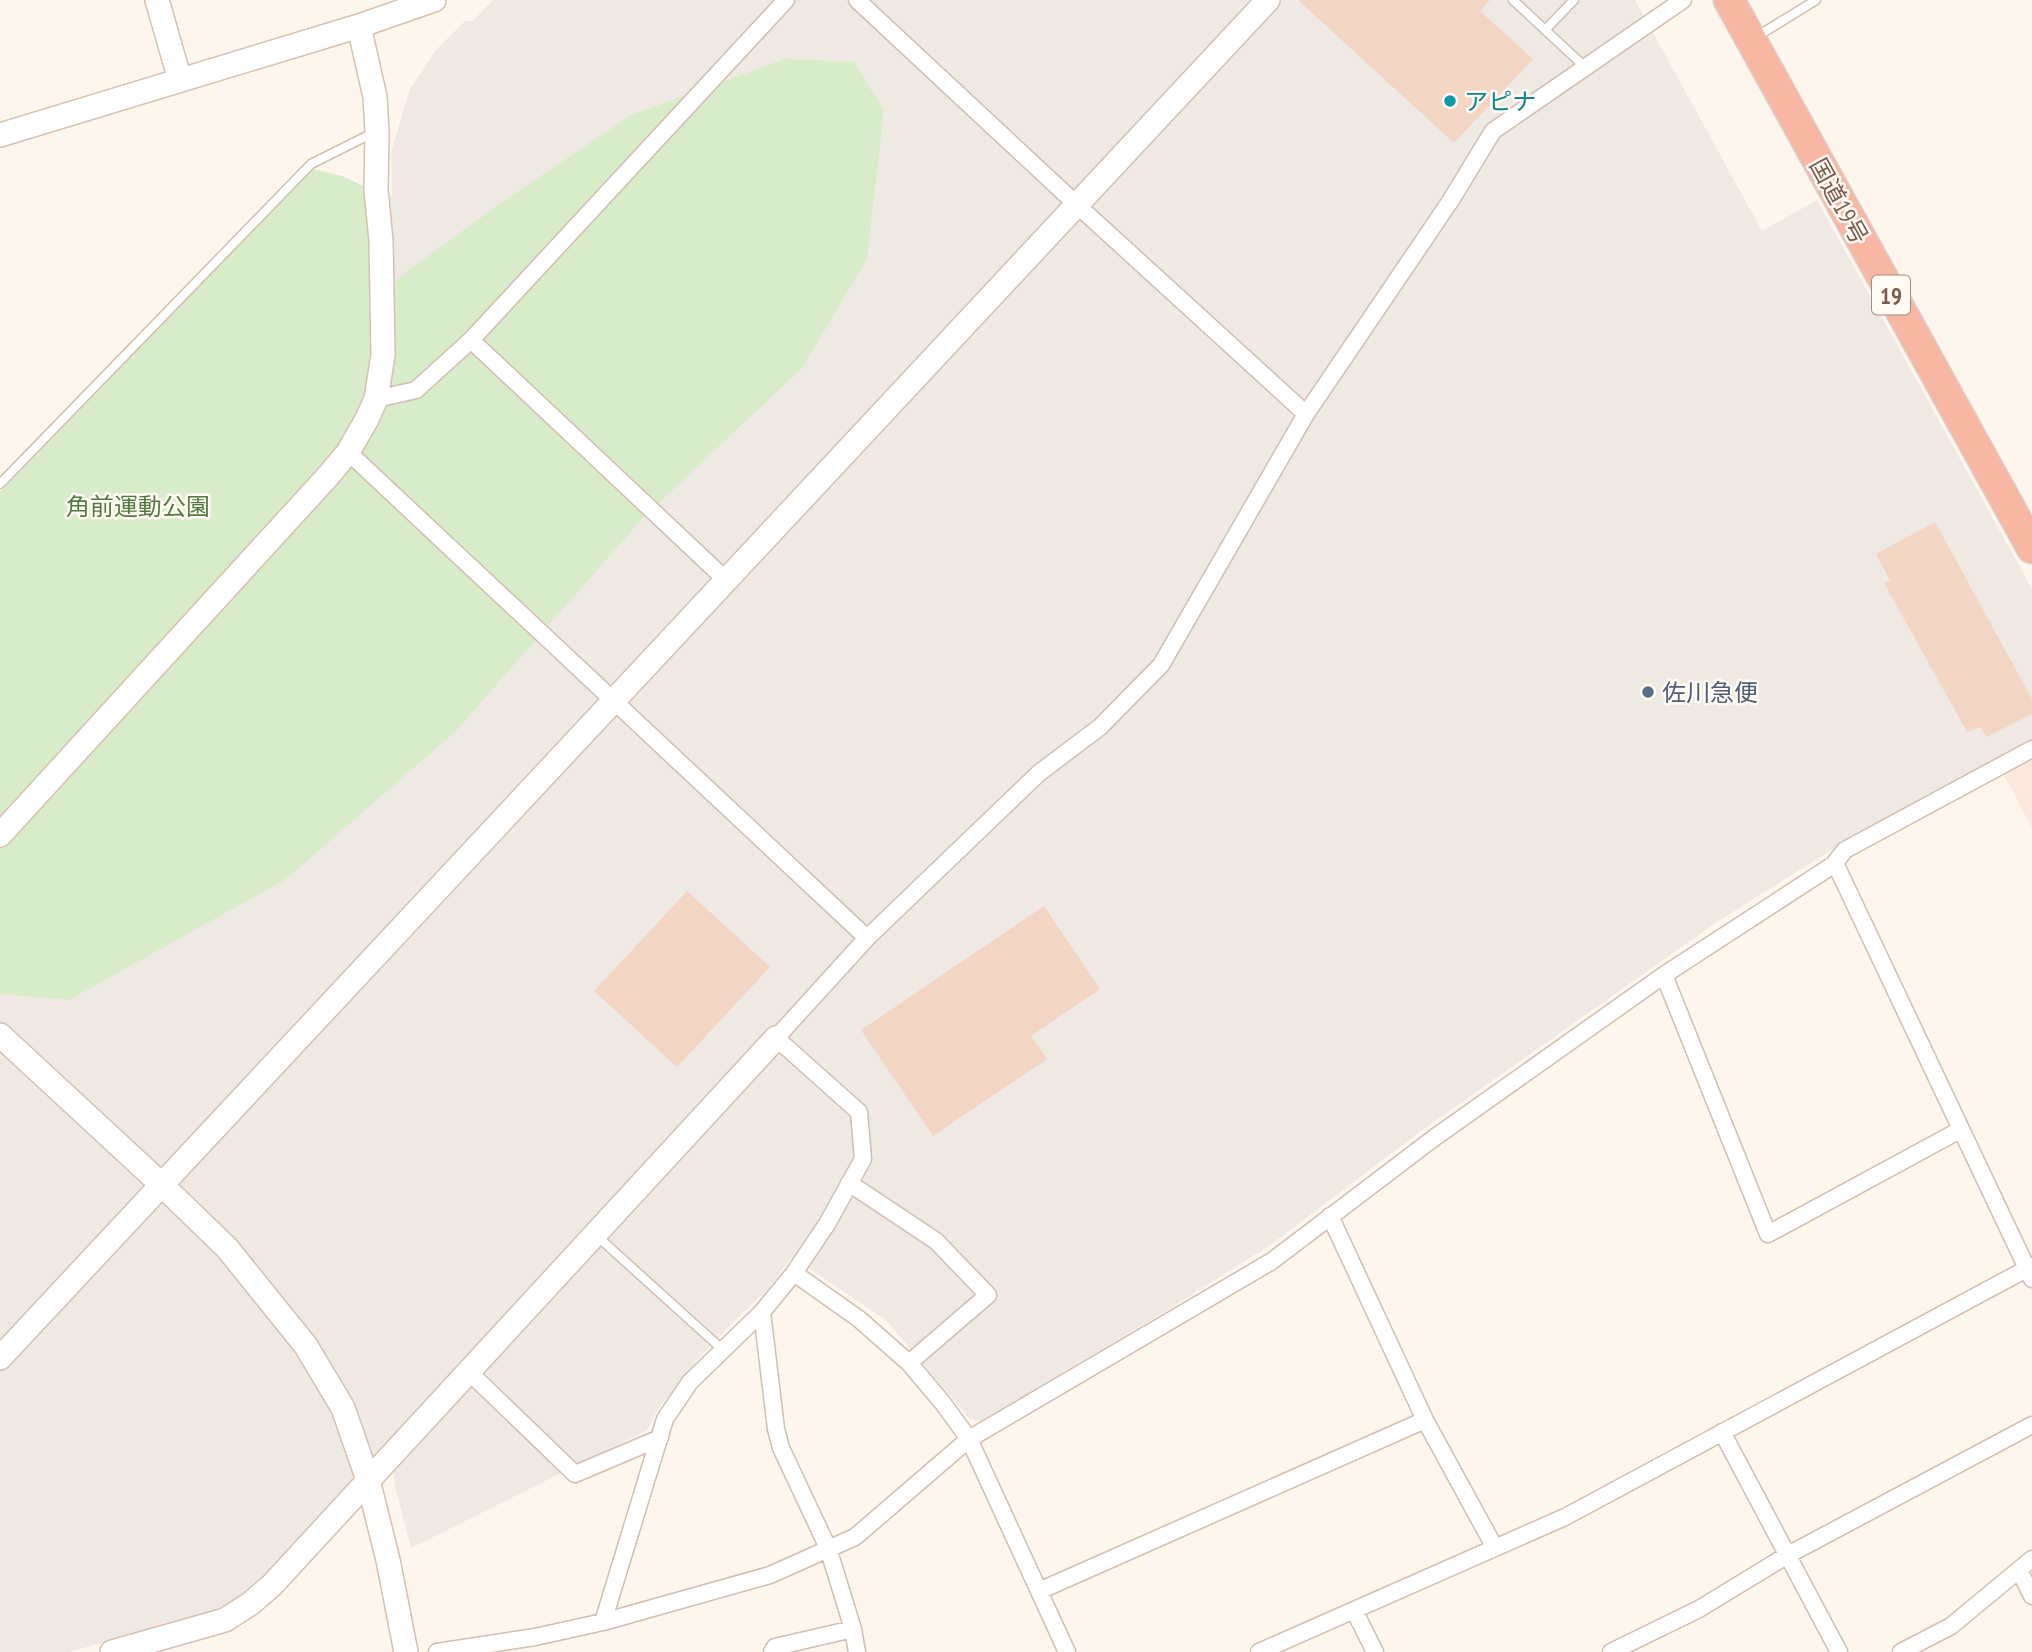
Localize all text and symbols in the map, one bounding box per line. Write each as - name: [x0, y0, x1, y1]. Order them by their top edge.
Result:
- place label: アピナ: [1464, 86, 1536, 117]
- marker: アピナ: [1442, 93, 1458, 109]
- street label: 国道19号: [1803, 153, 1875, 249]
- road number: 19: [1872, 276, 1910, 314]
- park label: 角前運動公園: [66, 491, 210, 522]
- place label: 佐川急便: [1662, 677, 1758, 708]
- marker: 佐川急便: [1640, 684, 1656, 700]

